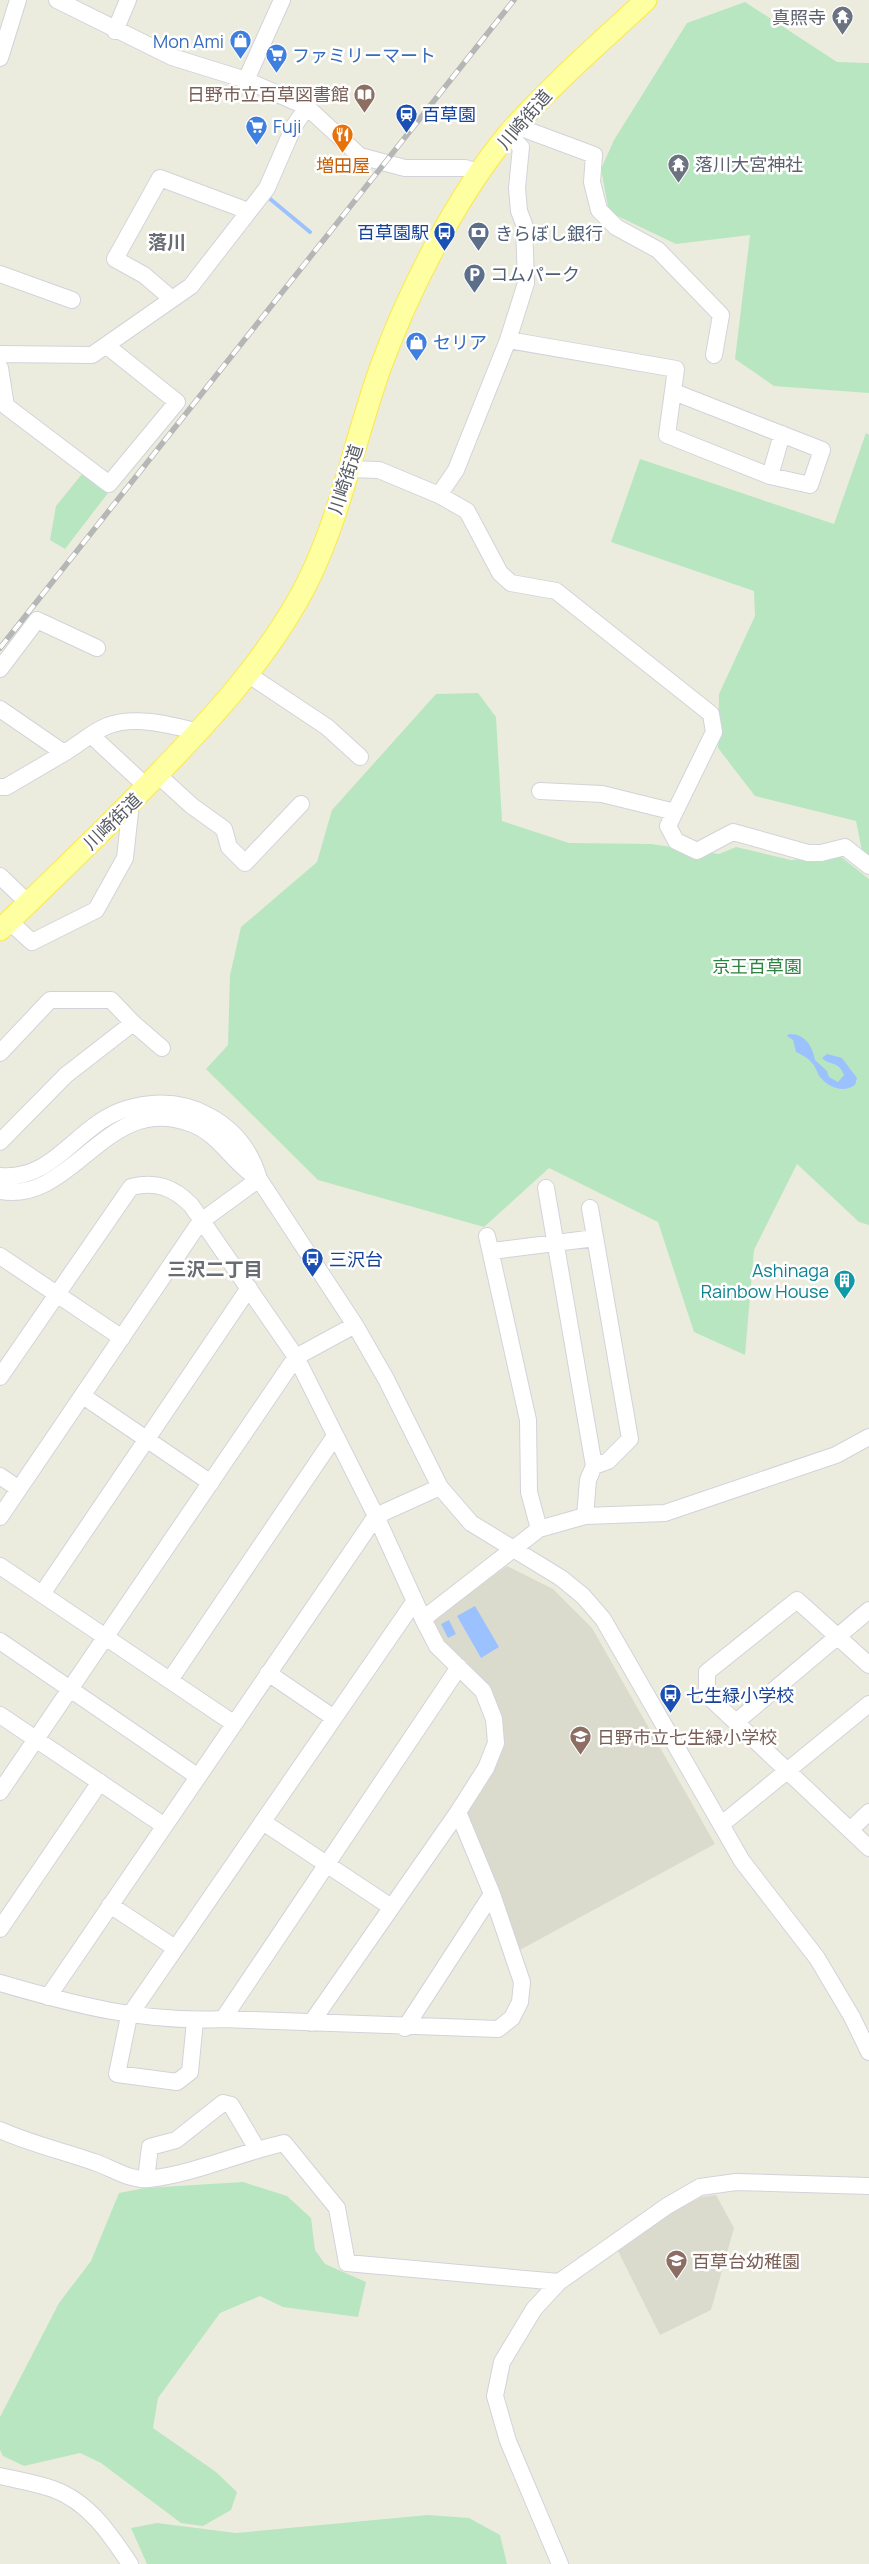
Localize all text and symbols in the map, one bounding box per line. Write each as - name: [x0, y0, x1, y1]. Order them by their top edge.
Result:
- place label: 真照寺: [772, 5, 826, 29]
- temple icon: 真照寺: [830, 5, 854, 36]
- place label: Mon Ami: [153, 29, 224, 53]
- shop icon: Mon Ami: [228, 29, 252, 60]
- supermarket icon: ファミリーマート: [264, 43, 288, 74]
- place label: ファミリーマート: [292, 43, 436, 67]
- place label: 日野市立百草図書館: [187, 82, 349, 106]
- library icon: 日野市立百草図書館: [353, 82, 377, 113]
- street label: 川崎街道: [491, 84, 557, 154]
- station icon: 百草園: [394, 102, 418, 133]
- place label: 百草園: [422, 102, 476, 126]
- supermarket icon: Fuji: [245, 114, 269, 145]
- place label: Fuji: [273, 114, 301, 138]
- restaurant icon: 増田屋: [331, 123, 355, 154]
- temple icon: 落川大宮神社: [667, 152, 691, 183]
- place label: 落川大宮神社: [695, 152, 803, 176]
- place label: 増田屋: [316, 153, 370, 177]
- place label: 百草園駅: [357, 220, 429, 244]
- bus stop icon: 百草園駅: [433, 220, 457, 251]
- bank icon: きらぼし銀行: [467, 221, 491, 252]
- place label: きらぼし銀行: [495, 221, 603, 245]
- district label: 落川: [148, 229, 186, 255]
- parking icon: コムパーク: [462, 262, 486, 293]
- place label: コムパーク: [490, 262, 580, 286]
- shop icon: セリア: [405, 330, 429, 361]
- place label: セリア: [433, 330, 487, 354]
- street label: 川崎街道: [322, 441, 368, 517]
- street label: 川崎街道: [78, 787, 146, 855]
- park label: 京王百草園: [712, 954, 802, 978]
- bus stop icon: 三沢台: [301, 1247, 325, 1278]
- place label: 三沢台: [329, 1247, 383, 1271]
- district label: 三沢二丁目: [167, 1256, 263, 1282]
- place label: Ashinaga Rainbow House: [701, 1258, 829, 1303]
- building icon: Ashinaga Rainbow House: [833, 1268, 857, 1299]
- bus stop icon: 七生緑小学校: [658, 1683, 682, 1714]
- place label: 七生緑小学校: [686, 1683, 794, 1707]
- school or university icon: 日野市立七生緑小学校: [569, 1725, 593, 1756]
- place label: 日野市立七生緑小学校: [597, 1725, 777, 1749]
- school or university icon: 百草台幼稚園: [664, 2249, 688, 2280]
- place label: 百草台幼稚園: [692, 2249, 800, 2273]

